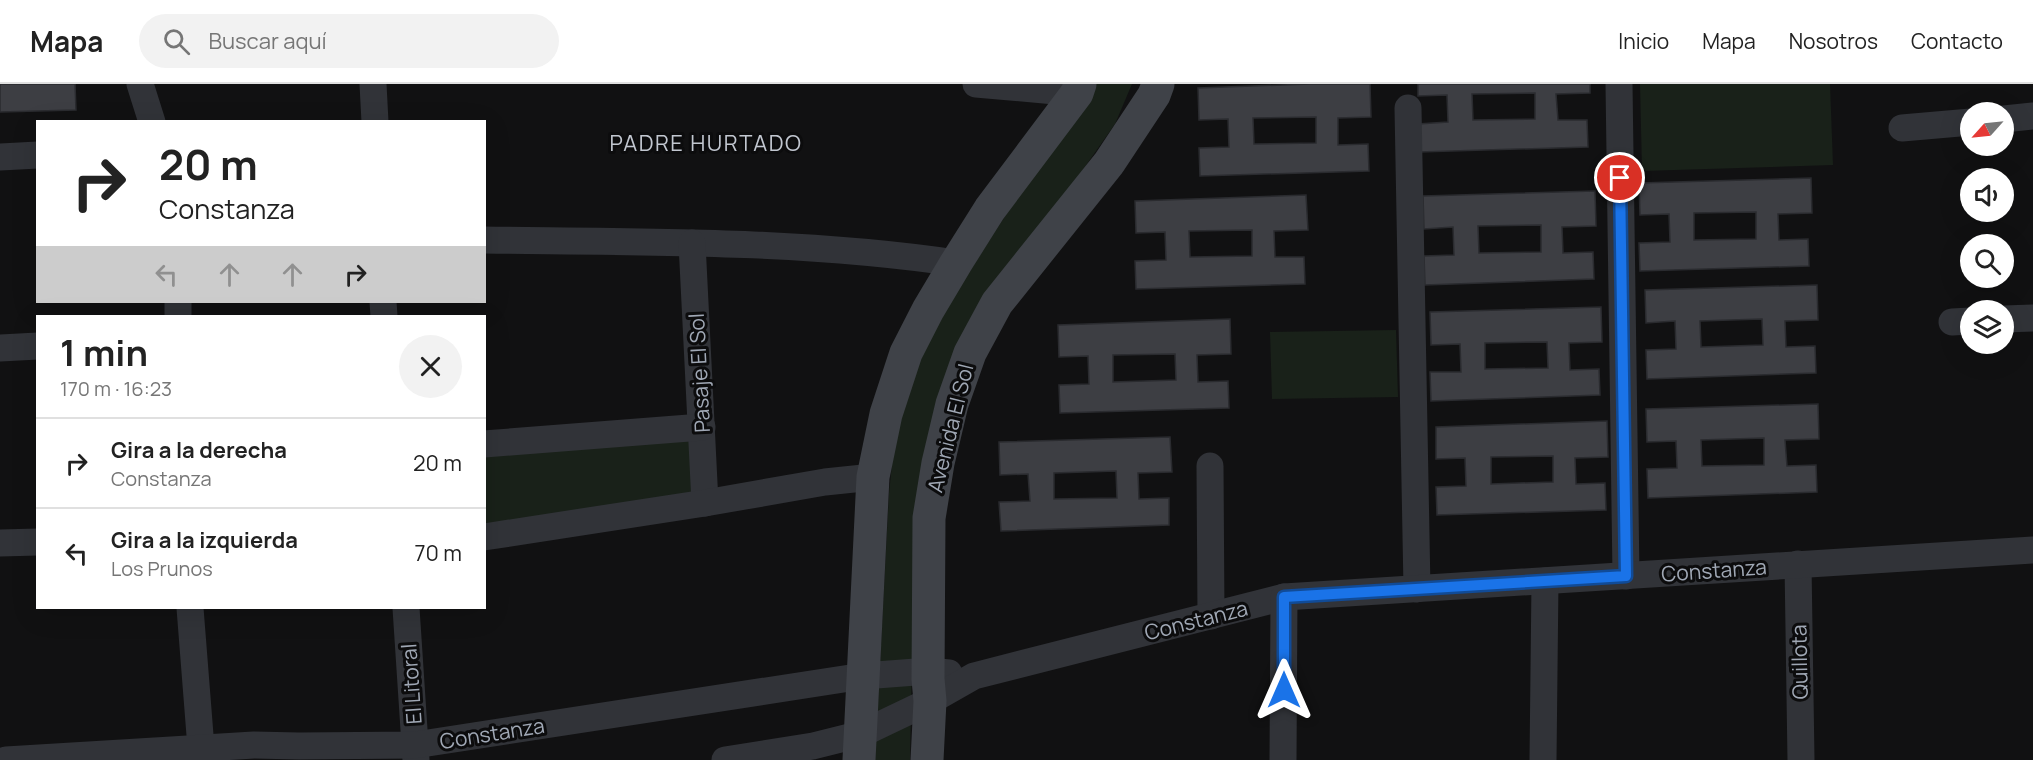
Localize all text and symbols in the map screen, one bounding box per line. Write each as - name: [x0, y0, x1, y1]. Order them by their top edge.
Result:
- search box: [139, 14, 559, 68]
- text: Mapa: [30, 22, 103, 60]
- icon: search: [160, 25, 193, 58]
- text: Buscar aquí: [208, 26, 327, 56]
- text: Inicio: [1618, 27, 1669, 55]
- text: Mapa: [1702, 27, 1756, 55]
- text: Nosotros: [1789, 27, 1878, 55]
- text: Contacto: [1911, 27, 2003, 55]
- north arrow: [1960, 102, 2014, 156]
- map controls: [1960, 102, 2014, 354]
- district label: PADRE HURTADO: [610, 128, 802, 158]
- text: 20 m: [159, 135, 258, 193]
- icon: right: [60, 144, 138, 222]
- pin: [1594, 152, 1645, 203]
- icon: arrive: [1603, 161, 1636, 194]
- button: sound: [1960, 168, 2014, 222]
- text: Constanza: [159, 190, 295, 227]
- button: search: [1960, 234, 2014, 288]
- icon: left: [150, 258, 183, 291]
- icon: ahead: [213, 258, 246, 291]
- icon: ahead: [276, 258, 309, 291]
- icon: right: [339, 258, 372, 291]
- button: layers: [1960, 300, 2014, 354]
- street label: Pasaje El Sol: [682, 313, 716, 433]
- text: 1 min: [60, 328, 148, 377]
- button: close: [399, 335, 462, 398]
- street label: Avenida El Sol: [920, 361, 980, 495]
- text: 170 m · 16:23: [60, 375, 172, 402]
- text: Gira a la derecha: [111, 435, 287, 465]
- icon: right: [60, 447, 93, 480]
- text: 20 m: [413, 448, 462, 478]
- text: Constanza: [111, 465, 212, 492]
- text: Gira a la izquierda: [111, 525, 298, 555]
- icon: left: [60, 537, 93, 570]
- text: 70 m: [414, 538, 462, 568]
- street label: Constanza: [1660, 552, 1768, 588]
- text: Los Prunos: [111, 555, 213, 582]
- street label: Constanza: [1141, 594, 1251, 646]
- street label: Quillota: [1784, 624, 1814, 700]
- street label: El Litoral: [394, 643, 428, 725]
- position arrow: [1252, 658, 1316, 722]
- street label: Constanza: [438, 711, 546, 755]

